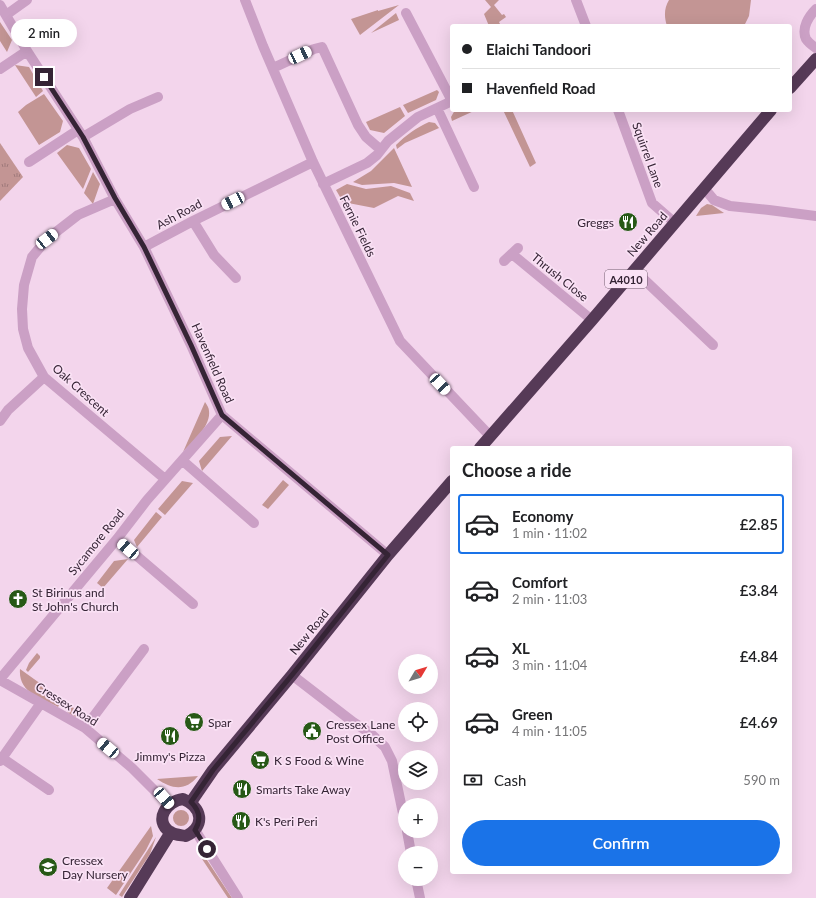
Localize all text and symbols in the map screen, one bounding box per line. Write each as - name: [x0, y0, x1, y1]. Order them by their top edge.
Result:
- callout: 2 min: [11, 19, 77, 47]
- text: 2 min: [28, 25, 60, 41]
- text: Elaichi Tandoori: [486, 40, 591, 58]
- car: [287, 44, 313, 66]
- route end: [35, 68, 53, 86]
- text: Havenfield Road: [486, 79, 596, 97]
- street label: Squirrel Lane: [629, 120, 667, 190]
- car: [220, 190, 246, 212]
- street label: Fernie Fields: [337, 193, 379, 259]
- street label: Ash Road: [154, 196, 204, 232]
- street label: New Road: [624, 209, 670, 259]
- restaurant icon: Greggs: [617, 211, 639, 233]
- place label: Greggs: [577, 215, 614, 230]
- car: [34, 227, 60, 251]
- street label: Thrush Close: [529, 249, 591, 305]
- road number: A4010: [605, 270, 647, 288]
- street label: Havenfield Road: [189, 321, 237, 405]
- street label: Oak Crescent: [50, 361, 113, 420]
- car: [427, 371, 453, 397]
- text: Choose a ride: [462, 459, 571, 481]
- street label: Sycamore Road: [65, 506, 127, 578]
- icon: car: [464, 506, 500, 542]
- text: Economy: [512, 507, 573, 525]
- text: £2.85: [740, 515, 778, 533]
- text: 1 min · 11:02: [512, 525, 587, 541]
- car: [115, 537, 141, 561]
- icon: car: [464, 572, 500, 608]
- text: Comfort: [512, 573, 568, 591]
- text: £3.84: [740, 581, 778, 599]
- place label: St Birinus and St John's Church: [32, 585, 119, 614]
- church icon: St Birinus and St John's Church: [7, 588, 29, 610]
- text: 2 min · 11:03: [512, 591, 587, 607]
- street label: New Road: [286, 606, 332, 658]
- icon: car: [464, 638, 500, 674]
- text: XL: [512, 639, 530, 657]
- text: £4.84: [740, 647, 778, 665]
- north arrow: [398, 654, 438, 694]
- map controls: [398, 654, 438, 886]
- text: 3 min · 11:04: [512, 657, 587, 673]
- street label: Cressex Road: [33, 679, 101, 729]
- button: locate: [398, 702, 438, 742]
- icon: car: [464, 704, 500, 740]
- text: Green: [512, 705, 553, 723]
- supermarket icon: Spar: [183, 711, 205, 733]
- text: £4.69: [740, 713, 778, 731]
- place label: Spar: [208, 715, 232, 730]
- place label: Cressex Lane Post Office: [326, 717, 395, 746]
- public building icon: Cressex Lane Post Office: [301, 720, 323, 742]
- text: 4 min · 11:05: [512, 723, 587, 739]
- restaurant icon: Jimmy's Pizza: [159, 725, 181, 747]
- car: [95, 736, 121, 760]
- place label: Jimmy's Pizza: [134, 749, 206, 764]
- supermarket icon: K S Food & Wine: [249, 749, 271, 771]
- button: layers: [398, 750, 438, 790]
- place label: K S Food & Wine: [274, 753, 364, 768]
- icon: cash: [462, 769, 484, 791]
- text: Cash: [494, 771, 526, 789]
- text: 590 m: [743, 772, 780, 788]
- restaurant icon: Smarts Take Away: [231, 778, 253, 800]
- place label: Smarts Take Away: [256, 782, 351, 797]
- car: [152, 785, 176, 811]
- button: +: [398, 798, 438, 838]
- restaurant icon: K's Peri Peri: [230, 810, 252, 832]
- place label: K's Peri Peri: [255, 814, 318, 829]
- button: Confirm: [462, 820, 780, 866]
- route start: [198, 840, 216, 858]
- button: −: [398, 846, 438, 886]
- place label: Cressex Day Nursery: [62, 853, 129, 882]
- school or university icon: Cressex Day Nursery: [37, 856, 59, 878]

